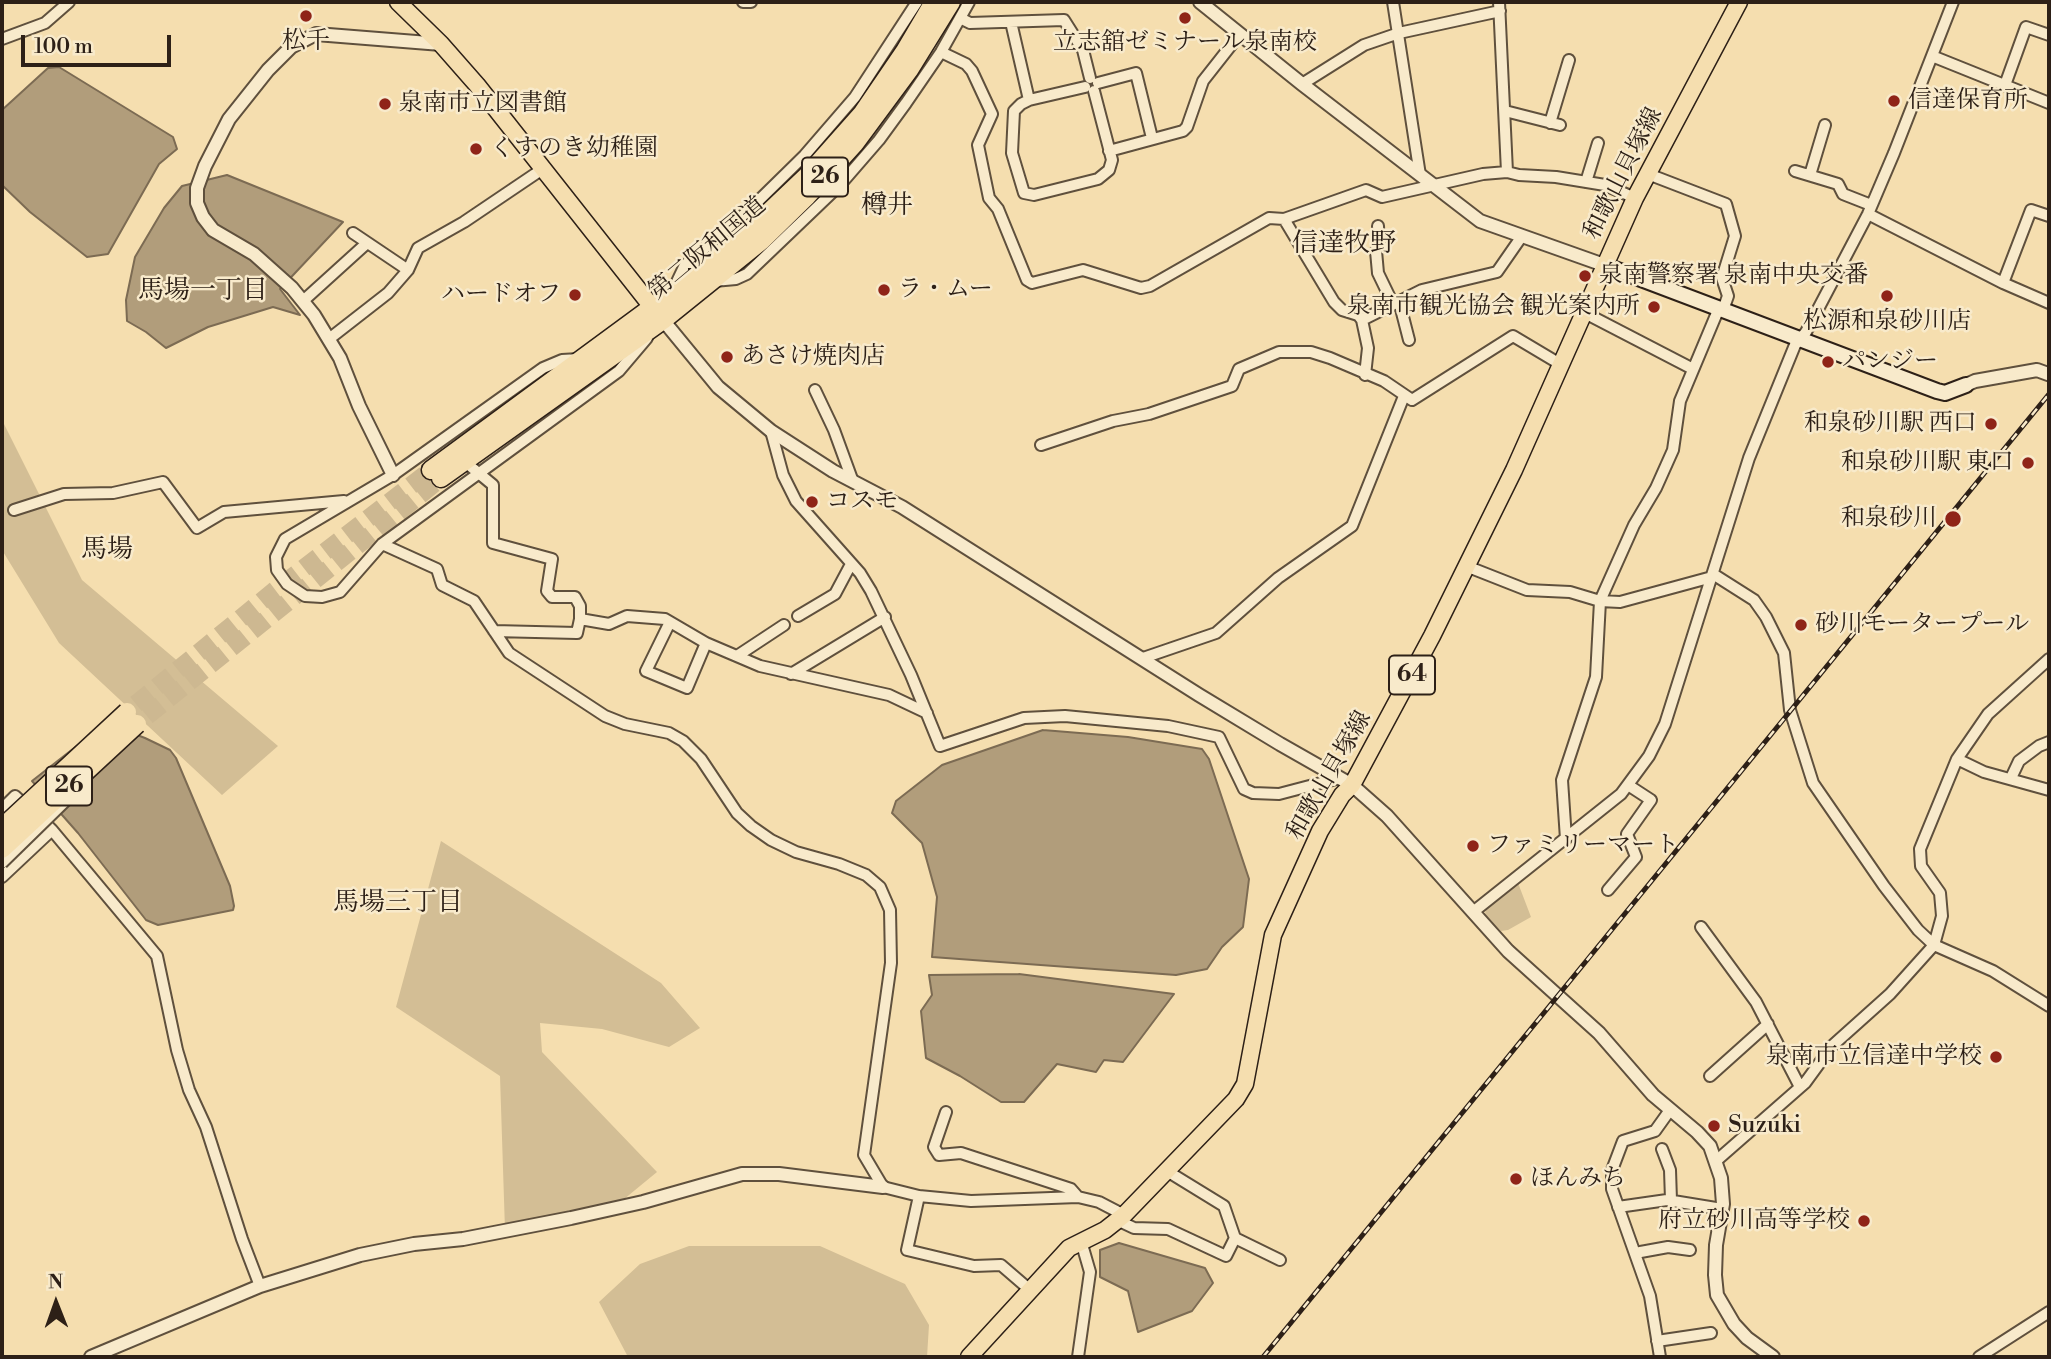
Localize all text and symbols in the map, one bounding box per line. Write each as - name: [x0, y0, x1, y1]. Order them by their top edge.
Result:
- marker: 松千: [298, 8, 314, 24]
- marker: 立志舘ゼミナール泉南校: [1177, 10, 1193, 26]
- scale bar: [24, 21, 175, 65]
- place label: 松千: [282, 28, 330, 56]
- place label: 立志舘ゼミナール泉南校: [1053, 29, 1317, 57]
- text: 100 m: [34, 34, 93, 60]
- place label: 信達保育所: [1908, 87, 2028, 115]
- place label: 泉南市立図書館: [399, 90, 567, 118]
- marker: 信達保育所: [1886, 93, 1902, 109]
- marker: 泉南市立図書館: [377, 96, 393, 112]
- street label: 和歌山貝塚線: [1578, 103, 1670, 245]
- place label: くすのき幼稚園: [490, 135, 658, 163]
- marker: くすのき幼稚園: [468, 141, 484, 157]
- road number: 26: [802, 158, 848, 196]
- district label: 樽井: [861, 191, 913, 223]
- street label: 第二阪和国道: [644, 192, 772, 306]
- district label: 信達牧野: [1292, 229, 1396, 261]
- place label: 泉南警察署 泉南中央交番: [1599, 262, 1868, 290]
- marker: 泉南警察署 泉南中央交番: [1577, 268, 1593, 284]
- district label: 馬場一丁目: [138, 276, 268, 308]
- place label: ラ・ムー: [898, 276, 993, 304]
- place label: ハードオフ: [441, 281, 561, 309]
- marker: ラ・ムー: [876, 282, 892, 298]
- marker: ハードオフ: [567, 287, 583, 303]
- marker: 松源和泉砂川店: [1879, 288, 1895, 304]
- place label: 泉南市観光協会 観光案内所: [1347, 293, 1640, 321]
- marker: 泉南市観光協会 観光案内所: [1646, 299, 1662, 315]
- place label: 松源和泉砂川店: [1803, 308, 1971, 336]
- place label: あさけ焼肉店: [741, 343, 885, 371]
- place label: パンジー: [1842, 348, 1938, 376]
- marker: あさけ焼肉店: [719, 349, 735, 365]
- marker: パンジー: [1820, 354, 1836, 370]
- place label: 和泉砂川駅 西口: [1804, 410, 1977, 438]
- marker: 和泉砂川駅 西口: [1983, 416, 1999, 432]
- place label: 和泉砂川駅 東口: [1841, 449, 2014, 477]
- marker: 和泉砂川駅 東口: [2020, 455, 2036, 471]
- place label: コスモ: [826, 488, 898, 516]
- marker: コスモ: [804, 494, 820, 510]
- place label: 和泉砂川: [1841, 505, 1937, 533]
- marker: 和泉砂川: [1943, 509, 1963, 529]
- district label: 馬場: [81, 535, 133, 567]
- place label: 砂川モータープール: [1815, 611, 2029, 639]
- marker: 砂川モータープール: [1793, 617, 1809, 633]
- road number: 64: [1389, 656, 1435, 694]
- street label: 和歌山貝塚線: [1282, 706, 1378, 846]
- road number: 26: [46, 766, 92, 806]
- place label: ファミリーマート: [1487, 832, 1679, 860]
- marker: ファミリーマート: [1465, 838, 1481, 854]
- district label: 馬場三丁目: [333, 888, 463, 920]
- place label: 泉南市立信達中学校: [1766, 1043, 1982, 1071]
- marker: 泉南市立信達中学校: [1988, 1049, 2004, 1065]
- place label: Suzuki: [1728, 1112, 1801, 1140]
- marker: Suzuki: [1706, 1118, 1722, 1134]
- place label: ほんみち: [1530, 1165, 1626, 1193]
- marker: ほんみち: [1508, 1171, 1524, 1187]
- place label: 府立砂川高等学校: [1658, 1207, 1850, 1235]
- marker: 府立砂川高等学校: [1856, 1213, 1872, 1229]
- north arrow: [21, 1268, 91, 1338]
- text: N: [48, 1270, 63, 1294]

